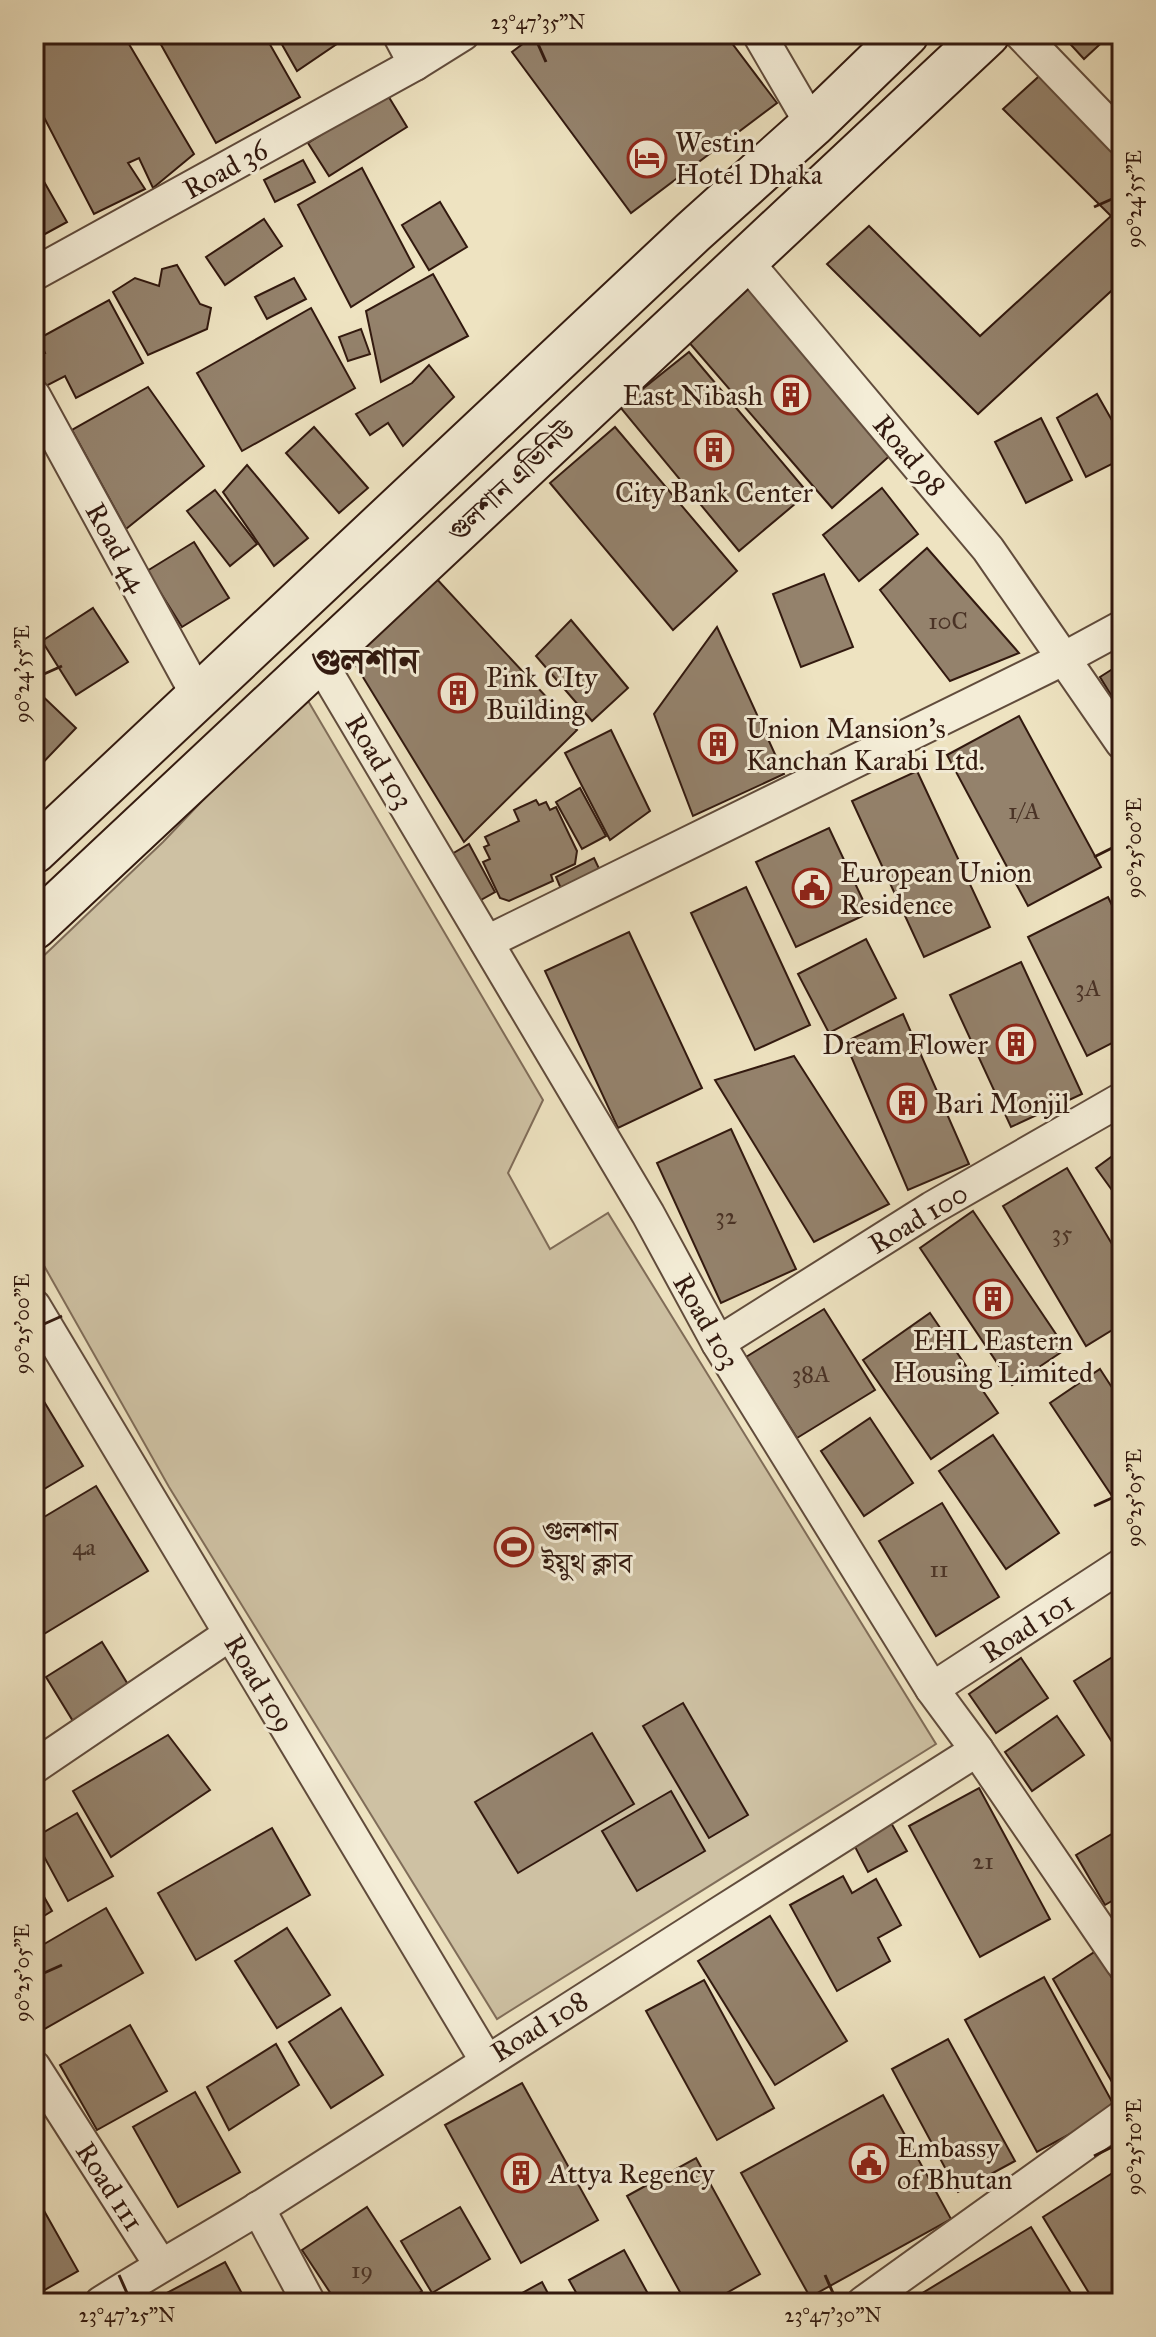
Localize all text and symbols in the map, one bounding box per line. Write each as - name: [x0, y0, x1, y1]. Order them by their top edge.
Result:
- text: 23°47'35"N: [491, 10, 585, 34]
- place label: Westin Hotel Dhaka: [675, 125, 823, 192]
- street label: Road 36: [177, 131, 275, 207]
- hotel icon: Westin Hotel Dhaka: [626, 137, 668, 179]
- text: 90°24'55"E: [1122, 150, 1146, 248]
- building icon: East Nibash: [770, 374, 812, 416]
- place label: East Nibash: [623, 378, 763, 413]
- street label: Road 98: [865, 407, 954, 503]
- street label: গুলশান এভিনিউ: [440, 412, 584, 549]
- building icon: City Bank Center: [693, 429, 735, 471]
- place label: City Bank Center: [615, 475, 814, 510]
- street label: Road 44: [78, 496, 156, 599]
- house number: 10C: [928, 606, 968, 636]
- text: 90°24'55"E: [10, 625, 34, 723]
- district label: গুলশান: [311, 639, 420, 683]
- place label: Pink CIty Building: [486, 660, 598, 727]
- building icon: Pink CIty Building: [437, 672, 479, 714]
- street label: Road 103: [338, 708, 421, 815]
- place label: Union Mansion's Kanchan Karabi Ltd.: [746, 711, 985, 778]
- building icon: Union Mansion's Kanchan Karabi Ltd.: [697, 723, 739, 765]
- house number: 1/A: [1008, 796, 1040, 826]
- text: 90°25'00"E: [1122, 798, 1146, 898]
- place label: European Union Residence: [840, 855, 1032, 922]
- public building icon: European Union Residence: [791, 867, 833, 909]
- house number: 3A: [1075, 973, 1101, 1003]
- building icon: Dream Flower: [995, 1023, 1037, 1065]
- place label: Dream Flower: [822, 1027, 988, 1062]
- building icon: Bari Monjil: [886, 1082, 928, 1124]
- place label: Bari Monjil: [935, 1086, 1070, 1121]
- street label: Road 100: [862, 1175, 974, 1262]
- house number: 32: [715, 1201, 737, 1231]
- house number: 35: [1052, 1218, 1072, 1248]
- street label: Road 103: [665, 1267, 748, 1375]
- text: 90°25'00"E: [10, 1274, 34, 1374]
- building icon: EHL Eastern Housing Limited: [972, 1278, 1014, 1320]
- place label: EHL Eastern Housing Limited: [893, 1323, 1093, 1390]
- house number: 38A: [792, 1359, 830, 1389]
- text: 90°25'05"E: [1122, 1449, 1146, 1547]
- place label: গুলশান ইয়ুথ ক্লাব: [541, 1514, 634, 1582]
- sports icon: গুলশান ইয়ুথ ক্লাব: [493, 1526, 535, 1568]
- house number: 4a: [72, 1532, 97, 1562]
- house number: 11: [930, 1554, 948, 1584]
- street label: Road 101: [974, 1584, 1080, 1670]
- street label: Road 109: [217, 1628, 302, 1739]
- house number: 21: [972, 1846, 994, 1876]
- text: 90°25'05"E: [10, 1924, 34, 2022]
- street label: Road 108: [484, 1983, 594, 2070]
- text: 90°25'10"E: [1122, 2099, 1146, 2195]
- place label: Embassy of Bhutan: [897, 2130, 1012, 2197]
- street label: Road 111: [68, 2135, 151, 2237]
- public building icon: Embassy of Bhutan: [848, 2142, 890, 2184]
- building icon: Attya Regency: [500, 2152, 542, 2194]
- place label: Attya Regency: [548, 2156, 715, 2191]
- house number: 19: [351, 2255, 373, 2285]
- text: 23°47'25"N: [79, 2303, 175, 2327]
- text: 23°47'30"N: [785, 2303, 882, 2327]

